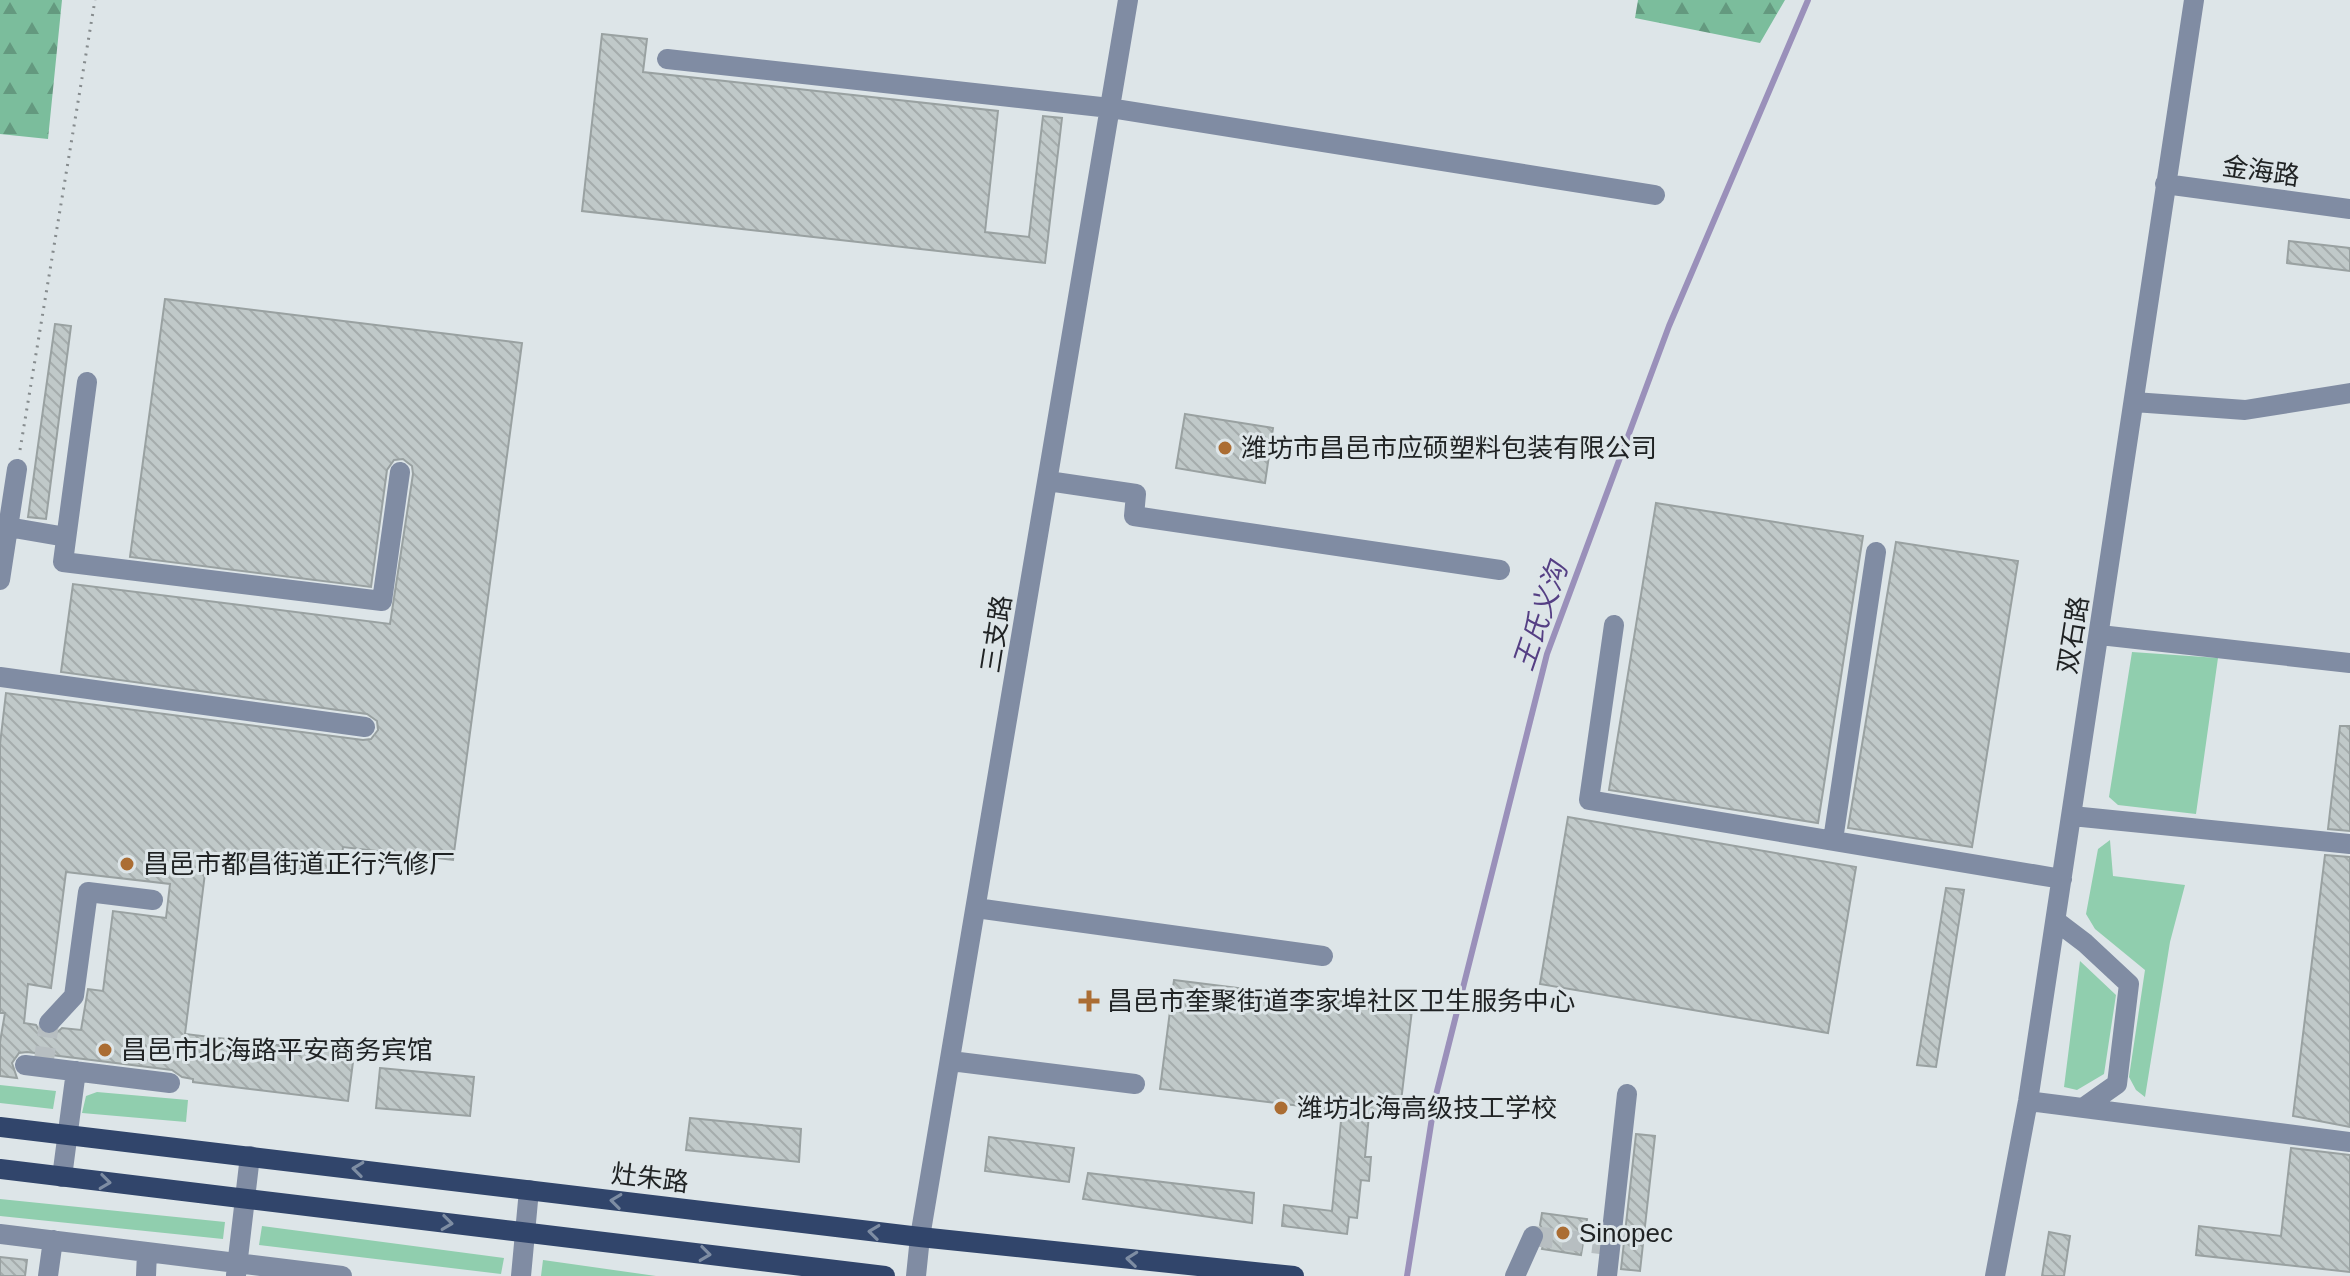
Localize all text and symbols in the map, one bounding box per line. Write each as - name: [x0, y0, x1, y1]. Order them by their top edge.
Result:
- street label: 金海路: [2220, 151, 2302, 191]
- place label: 潍坊市昌邑市应硕塑料包装有限公司: [1241, 433, 1657, 463]
- marker: 潍坊市昌邑市应硕塑料包装有限公司: [1216, 439, 1234, 457]
- water label: 王氏义沟: [1508, 555, 1574, 674]
- street label: 三支路: [975, 593, 1017, 675]
- street label: 双石路: [2052, 594, 2094, 676]
- place label: 昌邑市都昌街道正行汽修厂: [143, 849, 455, 879]
- marker: 昌邑市都昌街道正行汽修厂: [118, 855, 136, 873]
- place label: 昌邑市奎聚街道李家埠社区卫生服务中心: [1107, 986, 1575, 1016]
- marker: 昌邑市奎聚街道李家埠社区卫生服务中心: [1078, 990, 1100, 1012]
- place label: 昌邑市北海路平安商务宾馆: [121, 1035, 433, 1065]
- marker: 昌邑市北海路平安商务宾馆: [96, 1041, 114, 1059]
- place label: 潍坊北海高级技工学校: [1297, 1093, 1557, 1123]
- marker: 潍坊北海高级技工学校: [1272, 1099, 1290, 1117]
- street label: 灶朱路: [609, 1158, 691, 1198]
- one-way arrow: [351, 1161, 364, 1178]
- one-way arrow: [98, 1173, 112, 1190]
- one-way arrow: [609, 1192, 622, 1209]
- one-way arrow: [440, 1214, 454, 1231]
- place label: Sinopec: [1579, 1218, 1673, 1248]
- one-way arrow: [867, 1224, 881, 1241]
- marker: Sinopec: [1554, 1224, 1572, 1242]
- one-way arrow: [699, 1246, 712, 1263]
- one-way arrow: [1126, 1251, 1139, 1268]

